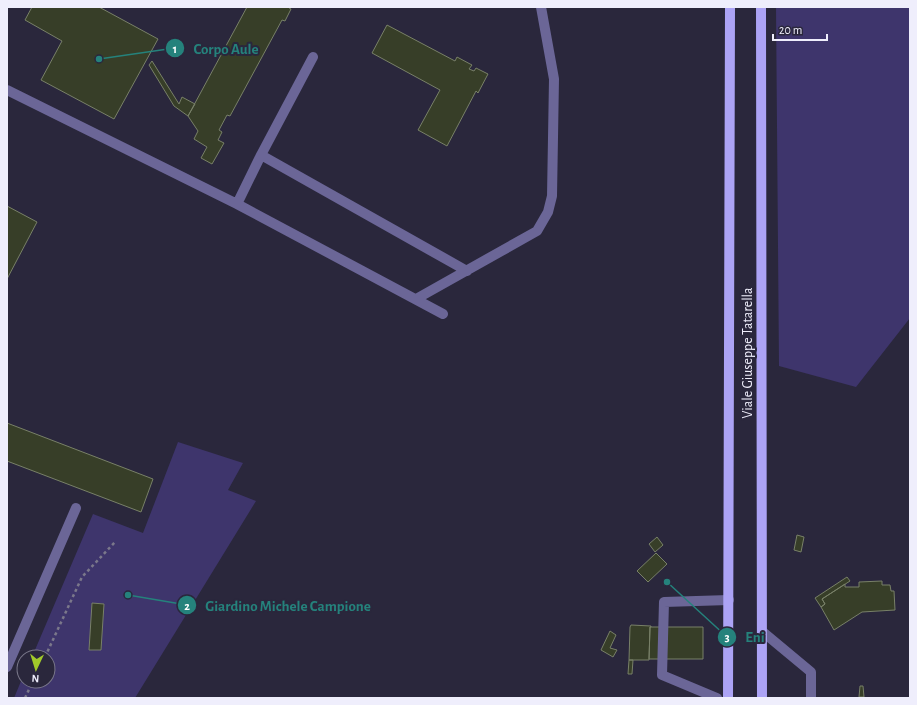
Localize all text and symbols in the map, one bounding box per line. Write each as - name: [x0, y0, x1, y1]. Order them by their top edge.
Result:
- scale bar: [773, 16, 827, 42]
- text: 20 m: [779, 24, 802, 36]
- callout: Corpo Aule: [165, 35, 266, 62]
- text: Corpo Aule: [193, 42, 259, 57]
- text: 1: [173, 43, 177, 55]
- street label: Viale Giuseppe Tatarella: [741, 287, 755, 419]
- callout: Giardino Michele Campione: [177, 592, 379, 619]
- text: Giardino Michele Campione: [205, 599, 371, 614]
- text: 2: [184, 600, 190, 612]
- callout: Eni: [717, 624, 772, 651]
- text: Eni: [745, 630, 765, 645]
- text: 3: [724, 631, 730, 643]
- north arrow: [16, 649, 56, 689]
- text: N: [31, 673, 40, 684]

